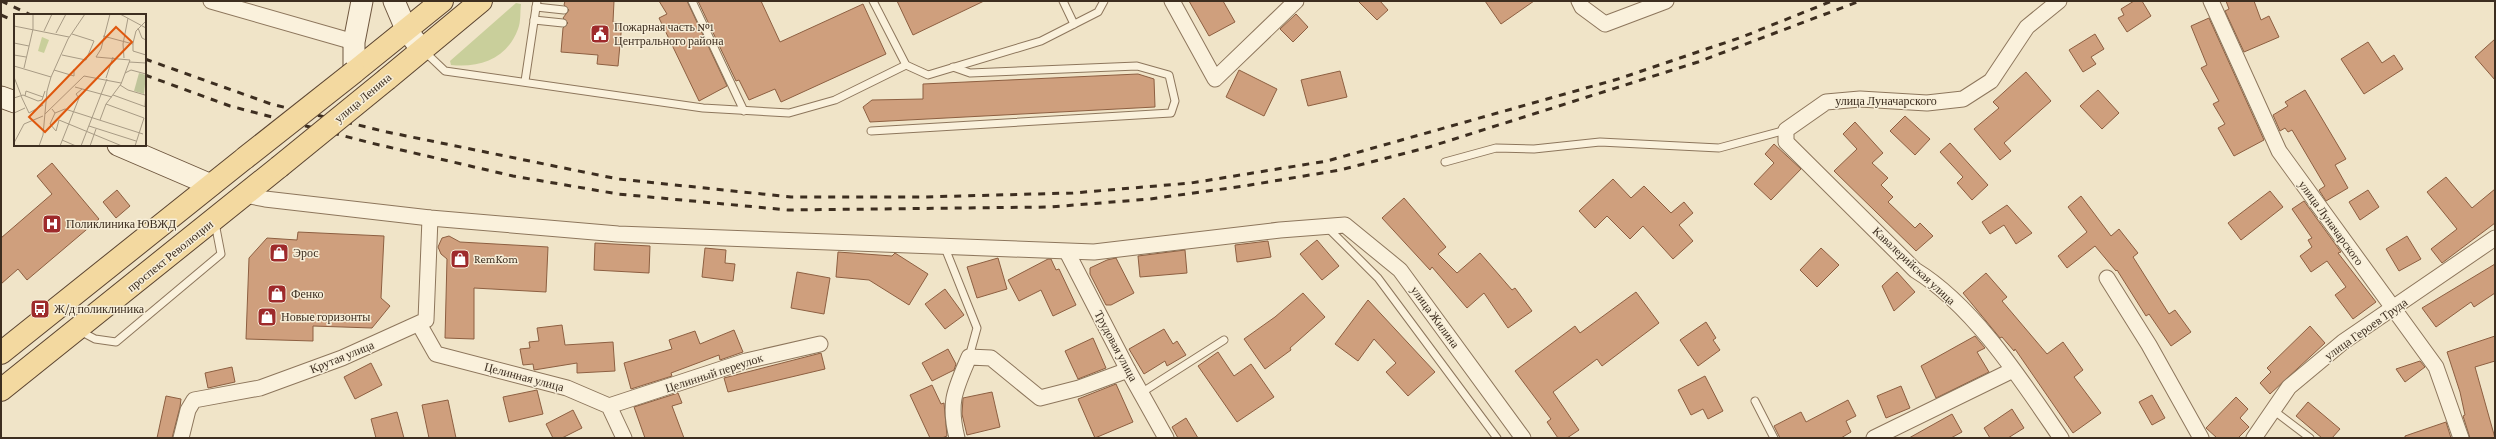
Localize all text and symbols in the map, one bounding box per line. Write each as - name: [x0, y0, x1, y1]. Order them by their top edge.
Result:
- inset map: [14, 14, 146, 146]
- place label: Пожарная часть №1 Центрального района: [614, 20, 724, 48]
- public building icon: Пожарная часть №1 Центрального района: [589, 23, 611, 45]
- street label: улица Ленина: [332, 70, 395, 126]
- street label: улица Луначарского: [1835, 94, 1937, 108]
- street label: улица Луначарского: [2295, 178, 2367, 268]
- hospital icon: Поликлиника ЮВЖД: [41, 213, 63, 235]
- place label: Поликлиника ЮВЖД: [66, 217, 176, 231]
- street label: проспект Революции: [124, 217, 216, 295]
- street label: Кавалерийская улица: [1870, 224, 1959, 308]
- shop icon: Эрос: [268, 242, 290, 264]
- place label: Эрос: [293, 246, 319, 260]
- shop icon: RemKom: [449, 248, 471, 270]
- place label: RemKom: [474, 252, 518, 266]
- shop icon: Фенко: [266, 283, 288, 305]
- street label: улица Жилина: [1408, 283, 1463, 351]
- place label: Фенко: [291, 287, 323, 301]
- street label: улица Героев Труда: [2322, 295, 2411, 363]
- bus stop icon: Ж/д поликлиника: [29, 298, 51, 320]
- place label: Ж/д поликлиника: [54, 302, 145, 316]
- shop icon: Новые горизонты: [256, 306, 278, 328]
- street label: Трудовая улица: [1091, 308, 1141, 384]
- place label: Новые горизонты: [281, 310, 370, 324]
- street label: Крутая улица: [308, 338, 377, 376]
- street label: Целинный переулок: [663, 351, 765, 395]
- street label: Целинная улица: [483, 360, 566, 395]

